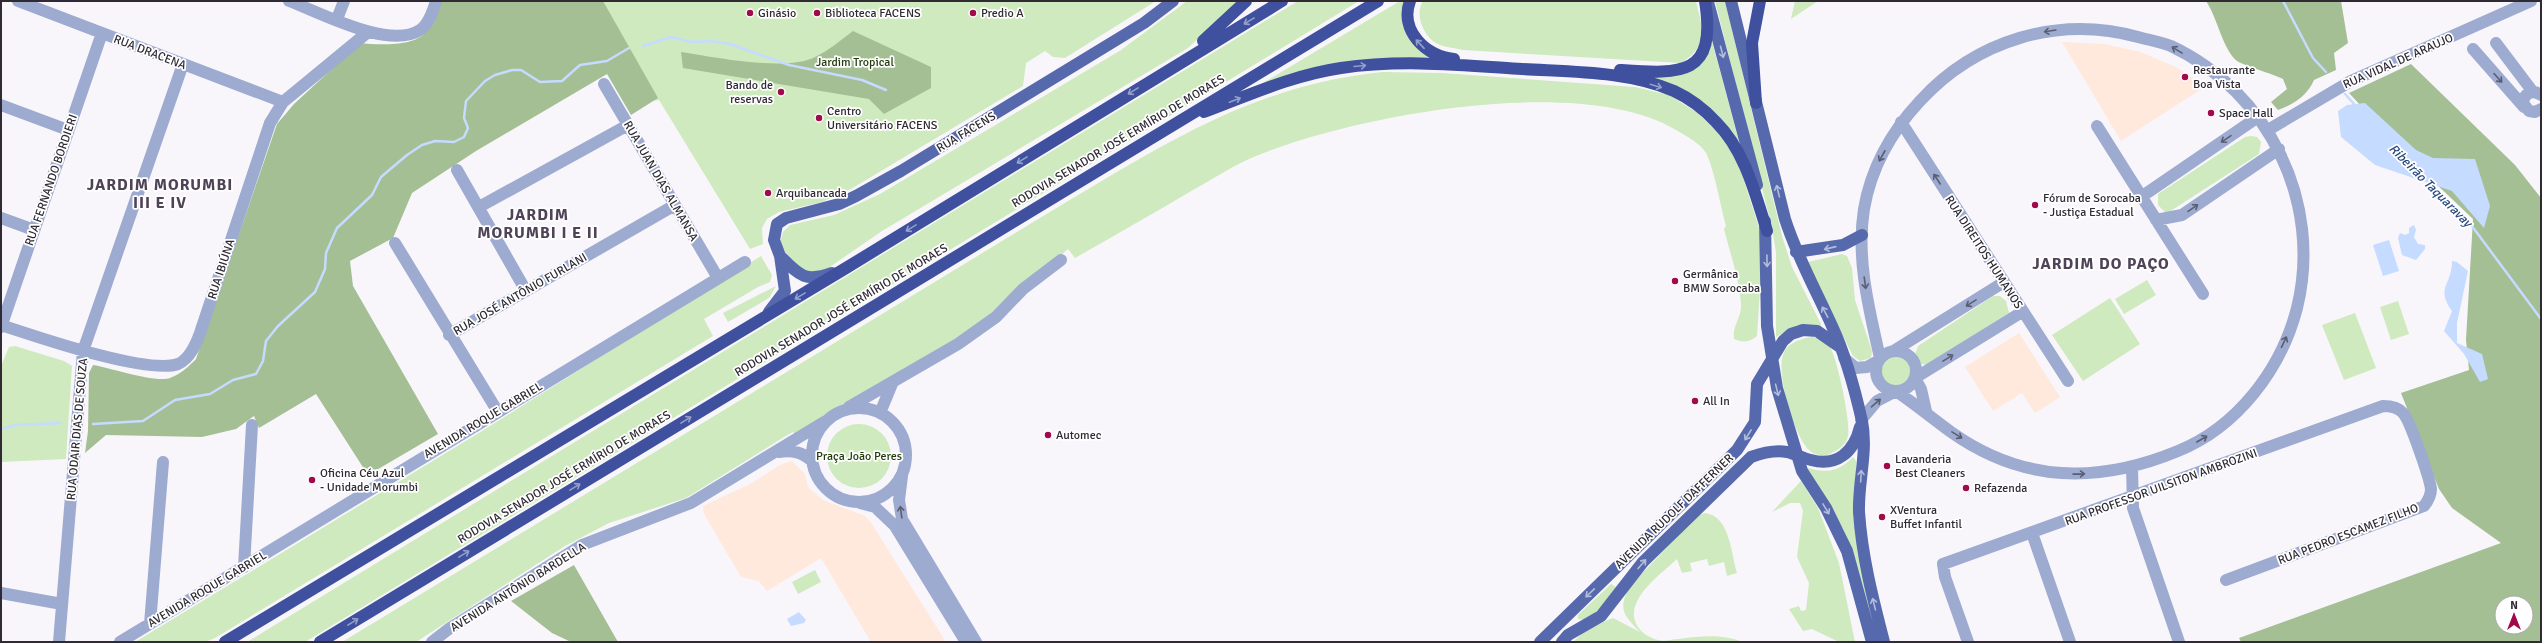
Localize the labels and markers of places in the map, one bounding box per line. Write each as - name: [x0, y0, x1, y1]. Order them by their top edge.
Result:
- place label: Ginásio: [758, 6, 796, 21]
- place label: Biblioteca FACENS: [825, 6, 921, 21]
- place label: Predio A: [981, 6, 1024, 21]
- marker: Ginásio: [745, 8, 755, 18]
- marker: Biblioteca FACENS: [812, 8, 822, 18]
- marker: Predio A: [968, 8, 978, 18]
- place label: Restaurante Boa Vista: [2193, 63, 2255, 92]
- marker: Restaurante Boa Vista: [2180, 72, 2190, 82]
- place label: Bando de reservas: [726, 78, 773, 107]
- marker: Bando de reservas: [776, 87, 786, 97]
- place label: Centro Universitário FACENS: [827, 104, 938, 133]
- place label: Space Hall: [2219, 106, 2274, 121]
- marker: Space Hall: [2206, 108, 2216, 118]
- marker: Centro Universitário FACENS: [814, 113, 824, 123]
- place label: Arquibancada: [776, 186, 847, 201]
- marker: Arquibancada: [763, 188, 773, 198]
- place label: Fórum de Sorocaba - Justiça Estadual: [2043, 191, 2141, 220]
- marker: Fórum de Sorocaba - Justiça Estadual: [2030, 200, 2040, 210]
- place label: Germânica BMW Sorocaba: [1683, 267, 1760, 296]
- marker: Germânica BMW Sorocaba: [1670, 276, 1680, 286]
- place label: All In: [1703, 394, 1730, 409]
- marker: All In: [1690, 396, 1700, 406]
- place label: Automec: [1056, 428, 1102, 443]
- marker: Automec: [1043, 430, 1053, 440]
- place label: Lavanderia Best Cleaners: [1895, 452, 1965, 481]
- marker: Lavanderia Best Cleaners: [1882, 461, 1892, 471]
- place label: Oficina Céu Azul - Unidade Morumbi: [320, 466, 418, 495]
- marker: Oficina Céu Azul - Unidade Morumbi: [307, 475, 317, 485]
- place label: Refazenda: [1974, 481, 2027, 496]
- marker: Refazenda: [1961, 483, 1971, 493]
- place label: XVentura Buffet Infantil: [1890, 503, 1963, 532]
- marker: XVentura Buffet Infantil: [1877, 512, 1887, 522]

